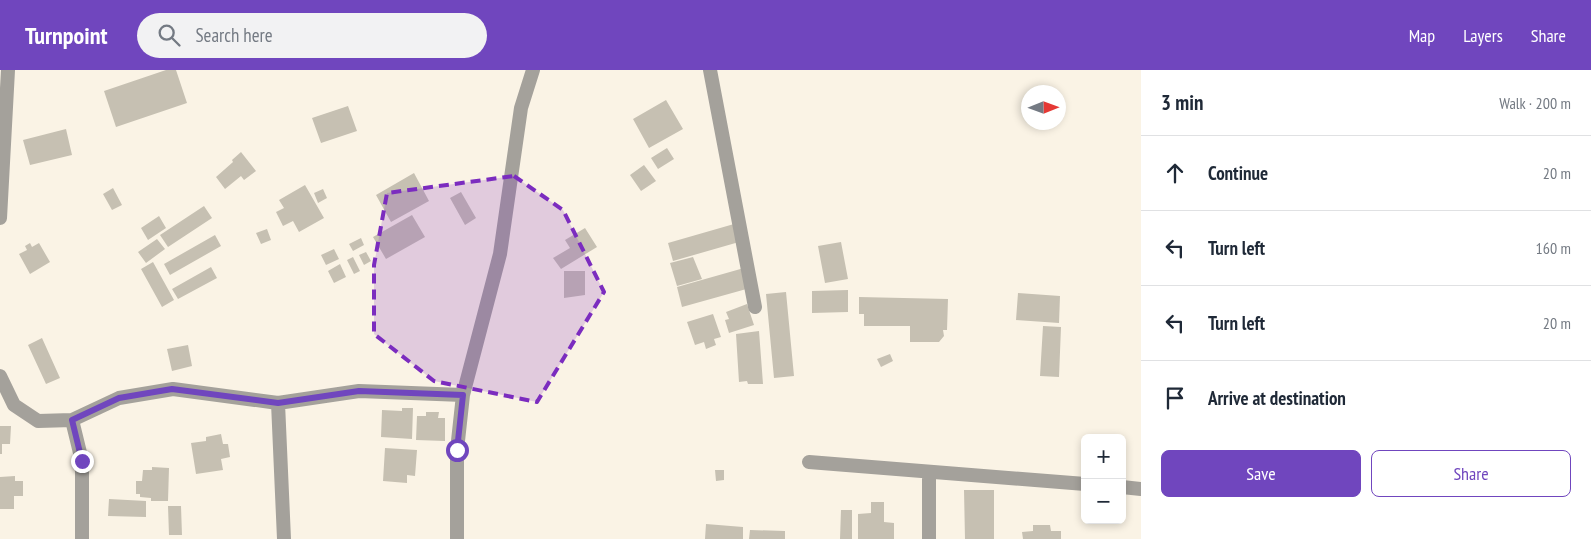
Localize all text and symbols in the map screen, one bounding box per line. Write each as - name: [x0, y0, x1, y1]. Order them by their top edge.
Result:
- search box: [137, 13, 487, 58]
- text: Turnpoint: [25, 20, 107, 51]
- icon: search: [155, 21, 183, 49]
- text: Search here: [195, 23, 273, 47]
- text: Map: [1409, 24, 1435, 47]
- text: Layers: [1463, 24, 1503, 47]
- text: Share: [1531, 24, 1566, 47]
- north arrow: [1021, 85, 1066, 130]
- text: 3 min: [1161, 89, 1203, 116]
- text: Walk · 200 m: [1499, 93, 1571, 113]
- icon: ahead: [1161, 159, 1189, 187]
- text: Continue: [1208, 161, 1268, 185]
- text: 20 m: [1543, 163, 1571, 183]
- icon: left: [1161, 234, 1189, 262]
- text: Turn left: [1208, 236, 1265, 260]
- text: 160 m: [1536, 238, 1571, 258]
- icon: left: [1161, 309, 1189, 337]
- text: Turn left: [1208, 311, 1265, 335]
- text: 20 m: [1543, 313, 1571, 333]
- icon: arrive: [1161, 384, 1189, 412]
- text: Arrive at destination: [1208, 386, 1346, 410]
- map controls: [1081, 434, 1126, 524]
- button: +: [1081, 434, 1126, 479]
- route start: [446, 439, 469, 462]
- route end: [71, 450, 94, 473]
- button: Save: [1161, 450, 1361, 497]
- button: Share: [1371, 450, 1571, 497]
- button: −: [1081, 479, 1126, 524]

